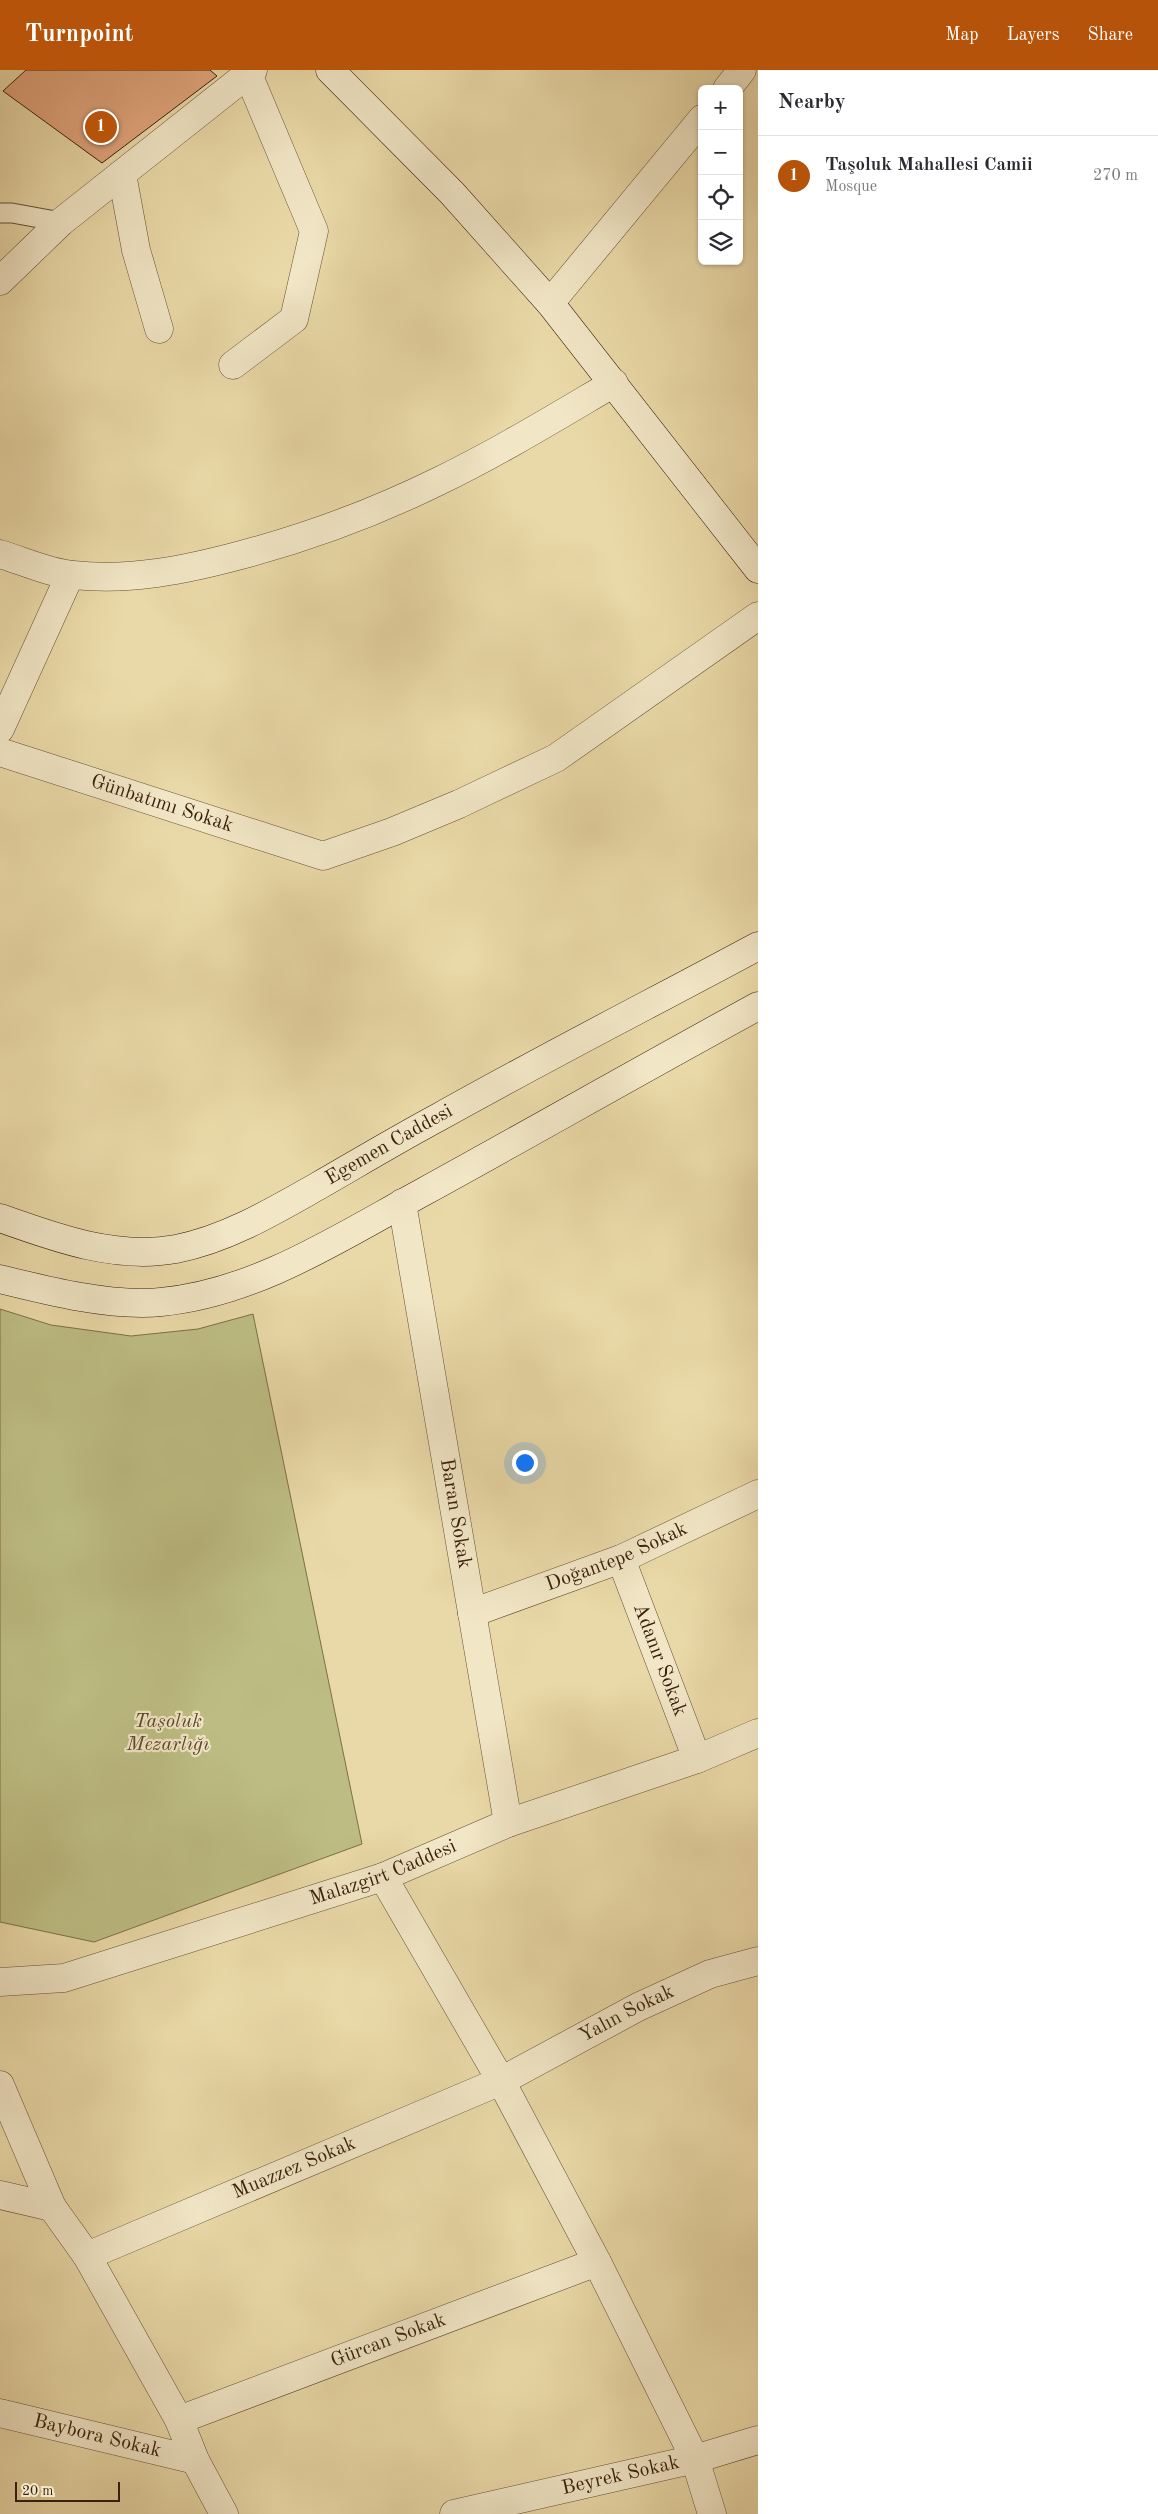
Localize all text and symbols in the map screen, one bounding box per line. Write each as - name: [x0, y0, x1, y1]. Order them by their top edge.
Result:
- text: Turnpoint: [25, 23, 133, 47]
- text: Map: [945, 26, 979, 44]
- text: Layers: [1007, 26, 1059, 44]
- text: Share: [1087, 26, 1133, 44]
- map controls: [698, 85, 743, 265]
- button: +: [698, 85, 743, 130]
- text: Nearby: [778, 92, 846, 113]
- pin: 1: [85, 108, 117, 146]
- button: −: [698, 130, 743, 175]
- text: Taşoluk Mahallesi Camii: [825, 156, 1033, 175]
- text: 1: [789, 168, 799, 184]
- text: 270 m: [1093, 168, 1138, 184]
- button: locate: [698, 175, 743, 220]
- text: Mosque: [825, 179, 877, 195]
- button: layers: [698, 220, 743, 265]
- street label: Günbatımı Sokak: [88, 772, 236, 836]
- street label: Egemen Caddesi: [322, 1101, 456, 1189]
- your location: [512, 1450, 538, 1476]
- street label: Baran Sokak: [436, 1457, 474, 1570]
- street label: Doğantepe Sokak: [543, 1519, 691, 1595]
- street label: Adanır Sokak: [629, 1601, 690, 1719]
- park label: Taşoluk Mezarlığı: [126, 1712, 210, 1755]
- street label: Malazgirt Caddesi: [307, 1837, 459, 1910]
- street label: Yalın Sokak: [576, 1982, 677, 2047]
- street label: Muazzez Sokak: [230, 2134, 359, 2203]
- street label: Gürcan Sokak: [328, 2310, 449, 2372]
- street label: Baybora Sokak: [31, 2411, 163, 2461]
- street label: Beyrek Sokak: [560, 2453, 681, 2499]
- scale bar: [15, 2479, 120, 2502]
- text: 20 m: [22, 2484, 53, 2498]

